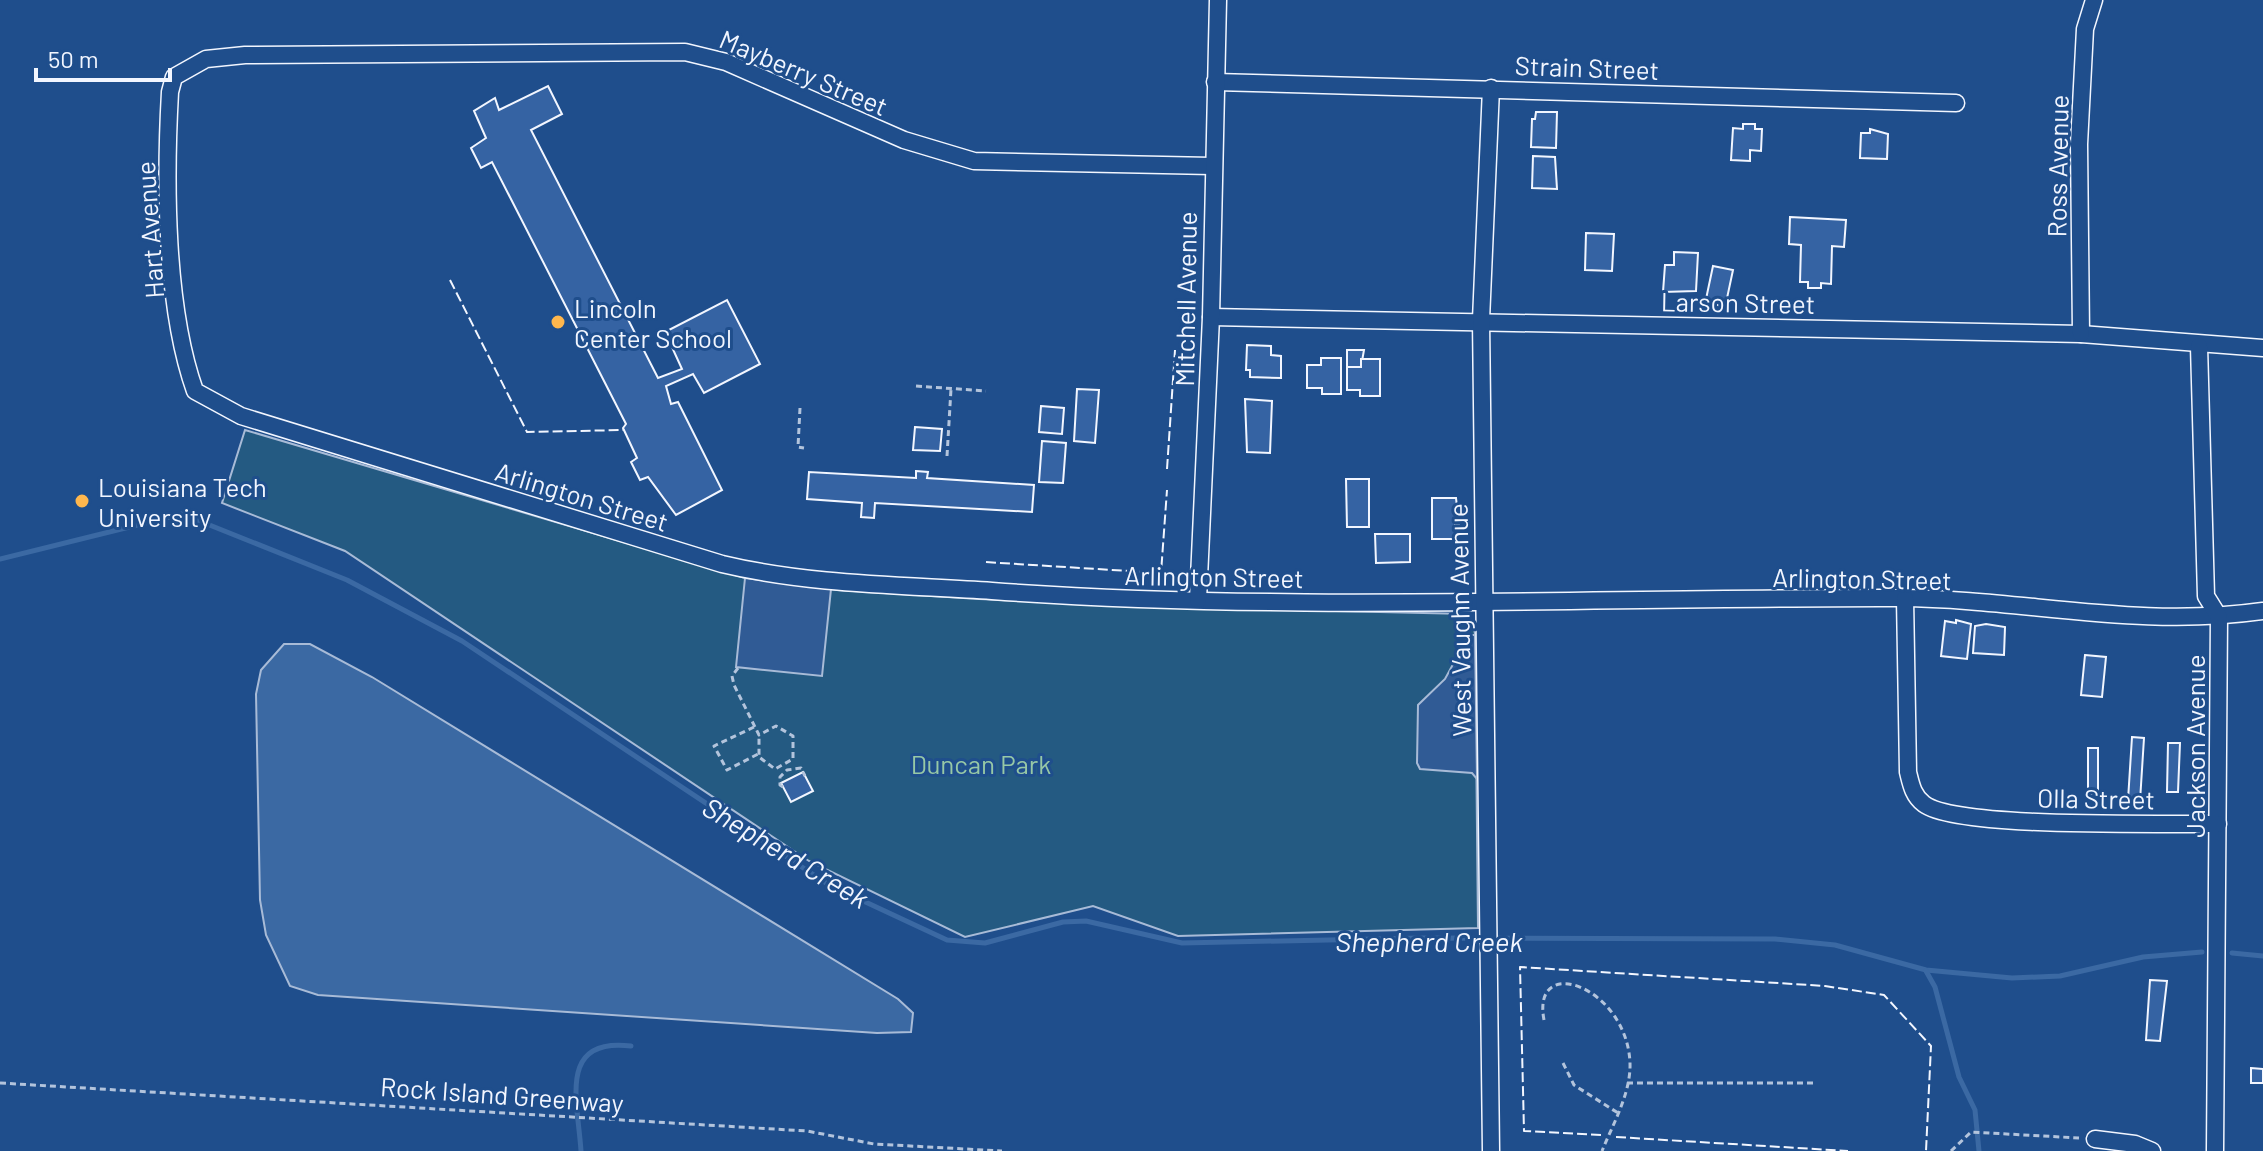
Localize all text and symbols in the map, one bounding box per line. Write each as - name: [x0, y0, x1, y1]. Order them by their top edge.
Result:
- street label: Mayberry Street: [715, 23, 893, 121]
- scale bar: [36, 32, 170, 82]
- text: 50 m: [48, 44, 99, 73]
- street label: Strain Street: [1514, 49, 1660, 85]
- street label: Ross Avenue: [2040, 95, 2074, 237]
- street label: Hart Avenue: [129, 160, 169, 300]
- street label: Mitchell Avenue: [1168, 211, 1202, 387]
- street label: Larson Street: [1661, 285, 1815, 319]
- place label: Lincoln Center School: [574, 292, 732, 353]
- marker: Lincoln Center School: [549, 313, 567, 331]
- street label: Arlington Street: [492, 455, 672, 537]
- place label: Louisiana Tech University: [98, 471, 267, 532]
- marker: Louisiana Tech University: [73, 492, 91, 510]
- street label: West Vaughn Avenue: [1441, 503, 1477, 737]
- street label: Arlington Street: [1124, 559, 1304, 593]
- street label: Arlington Street: [1772, 561, 1952, 595]
- street label: Jackson Avenue: [2179, 654, 2210, 838]
- park label: Duncan Park: [911, 748, 1051, 779]
- street label: Olla Street: [2037, 781, 2155, 815]
- water label: Shepherd Creek: [697, 789, 875, 915]
- water label: Shepherd Creek: [1335, 924, 1523, 958]
- street label: Rock Island Greenway: [379, 1070, 625, 1118]

